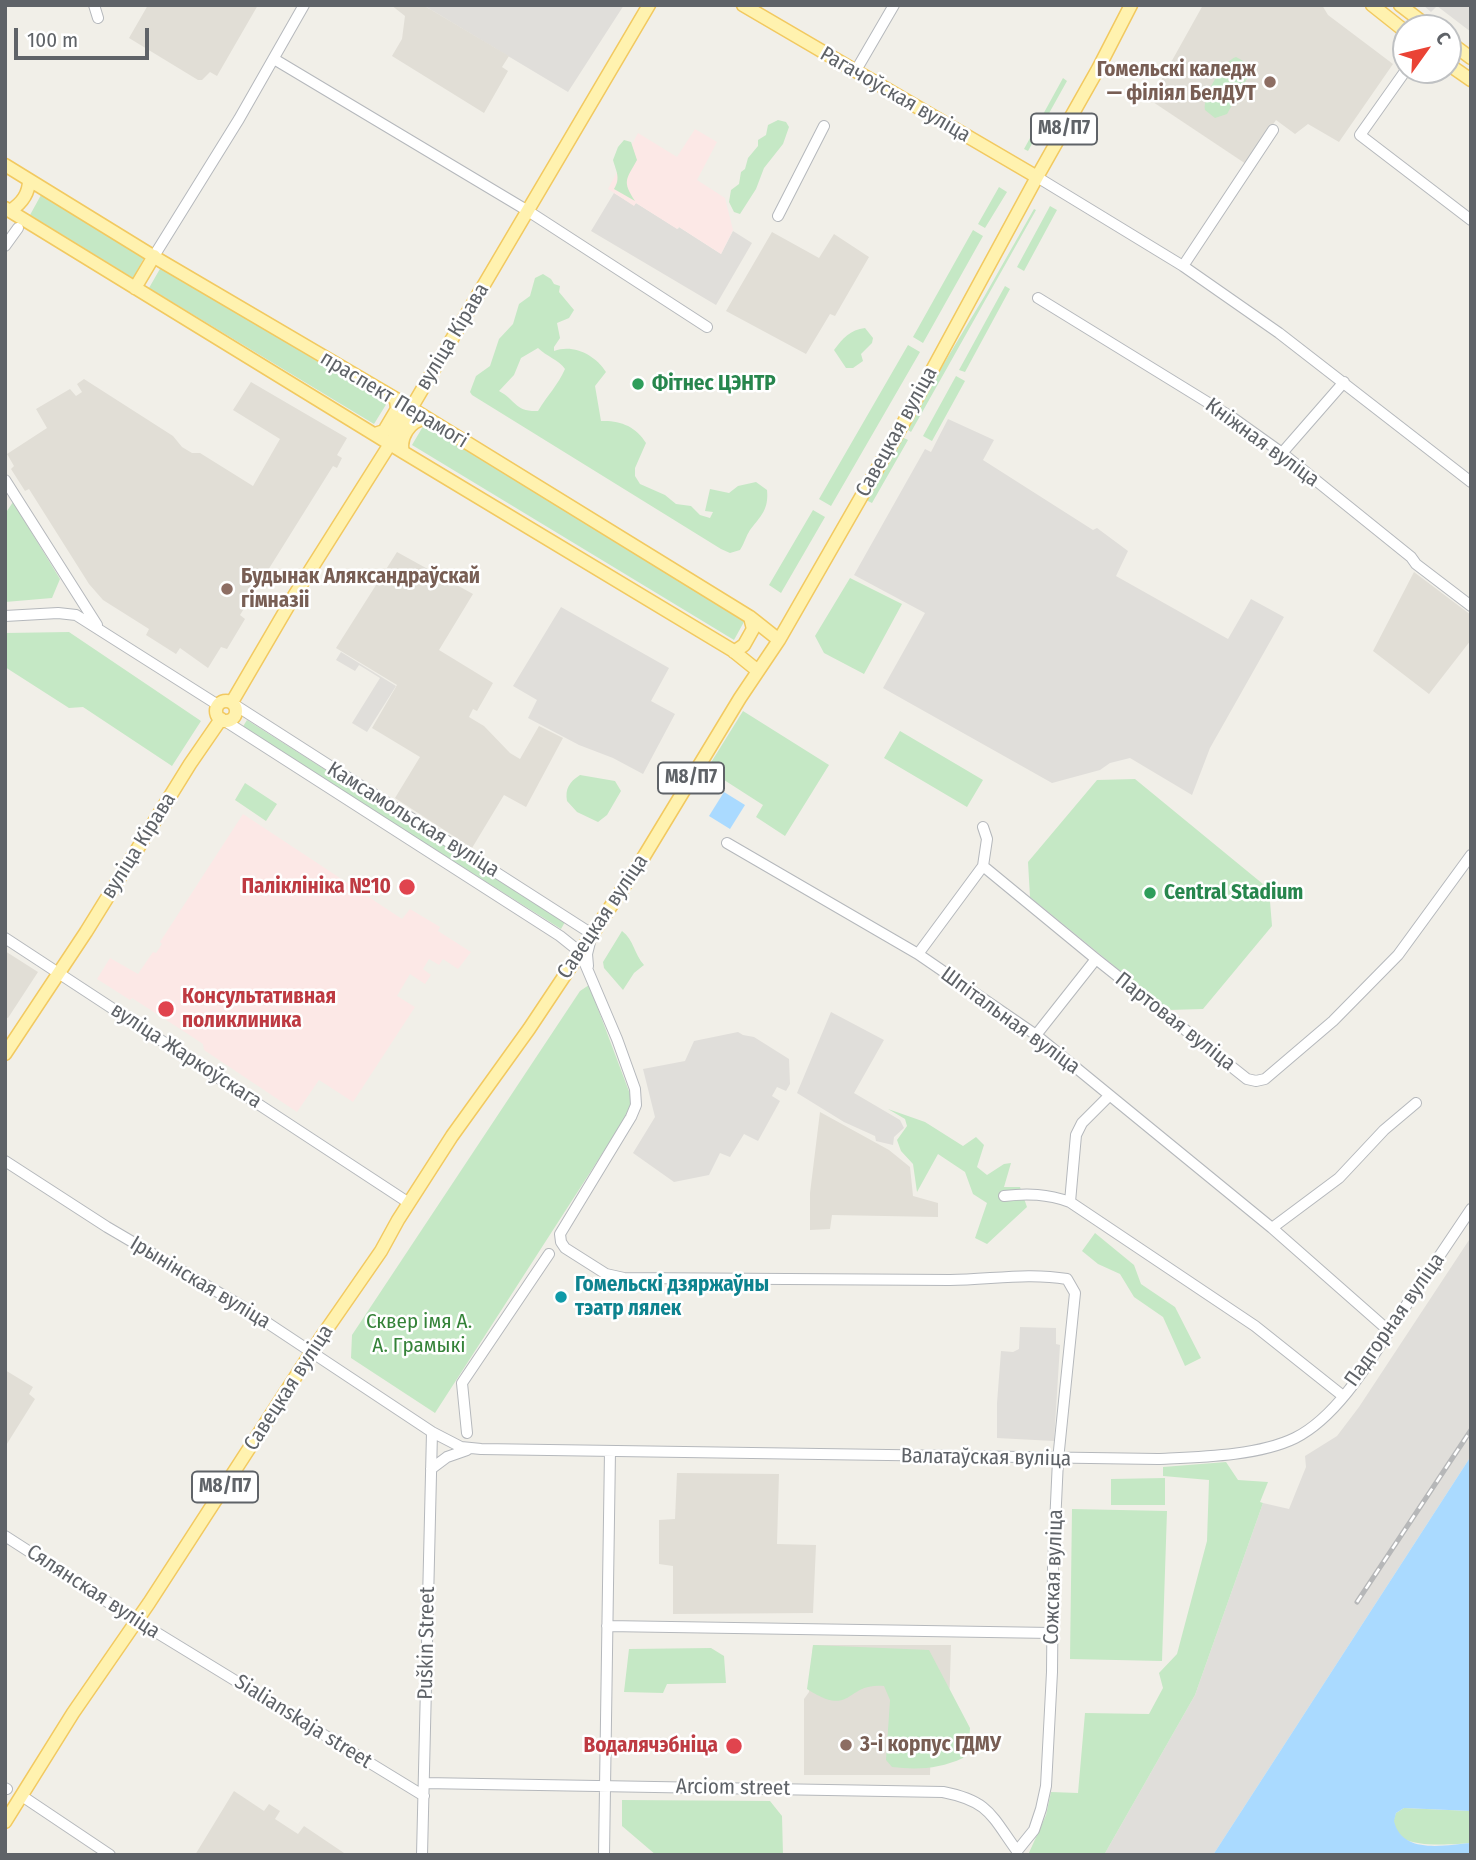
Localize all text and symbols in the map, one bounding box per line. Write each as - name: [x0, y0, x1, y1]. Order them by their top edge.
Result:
- scale bar: [18, 14, 152, 58]
- north arrow: [1392, 14, 1462, 84]
- text: 100 m: [27, 27, 78, 53]
- text: С: [1431, 28, 1455, 49]
- street label: Рагачоўская вуліца: [815, 42, 975, 148]
- place label: Гомельскі каледж — філіял БелДУТ: [1097, 57, 1256, 107]
- marker: Гомельскі каледж — філіял БелДУТ: [1262, 74, 1278, 90]
- road number: М8/П7: [1031, 113, 1097, 144]
- street label: вуліца Кірава: [411, 279, 495, 395]
- street label: праспект Перамогі: [316, 346, 472, 454]
- street label: Савецкая вуліца: [851, 363, 943, 501]
- place label: Фітнес ЦЭНТР: [652, 371, 776, 397]
- marker: Фітнес ЦЭНТР: [630, 376, 646, 392]
- street label: Кніжная вуліца: [1200, 393, 1324, 493]
- place label: Будынак Аляксандраўскай гімназіі: [241, 564, 480, 614]
- marker: Будынак Аляксандраўскай гімназіі: [219, 581, 235, 597]
- street label: Камсамольская вуліца: [322, 757, 504, 883]
- road number: М8/П7: [658, 762, 724, 793]
- street label: вуліца Кірава: [96, 788, 182, 904]
- street label: Савецкая вуліца: [552, 850, 654, 984]
- place label: Паліклініка №10: [241, 874, 391, 900]
- marker: Паліклініка №10: [397, 877, 417, 897]
- place label: Central Stadium: [1164, 880, 1303, 906]
- marker: Central Stadium: [1142, 885, 1158, 901]
- street label: Шпітальная вуліца: [935, 962, 1085, 1080]
- street label: Партовая вуліца: [1110, 967, 1240, 1077]
- place label: Консультативная поликлиника: [182, 984, 336, 1034]
- street label: вуліца Жаркоўскага: [106, 998, 266, 1114]
- marker: Консультативная поликлиника: [156, 999, 176, 1019]
- street label: Ірынінская вуліца: [125, 1231, 275, 1335]
- street label: Падгорная вуліца: [1340, 1248, 1450, 1392]
- place label: Гомельскі дзяржаўны тэатр лялек: [575, 1272, 769, 1322]
- marker: Гомельскі дзяржаўны тэатр лялек: [553, 1289, 569, 1305]
- park label: Сквер імя А. А. Грамыкі: [366, 1309, 472, 1359]
- street label: Савецкая вуліца: [239, 1320, 339, 1456]
- street label: Валатаўская вуліца: [901, 1444, 1071, 1472]
- road number: М8/П7: [192, 1471, 258, 1502]
- street label: Сожская вуліца: [1039, 1509, 1069, 1645]
- street label: Сялянская вуліца: [21, 1539, 165, 1645]
- street label: Puškin Street: [413, 1586, 441, 1700]
- street label: Sialianskaja street: [230, 1670, 376, 1774]
- place label: 3-і корпус ГДМУ: [860, 1732, 1001, 1758]
- place label: Водалячэбніца: [584, 1733, 718, 1759]
- marker: Водалячэбніца: [724, 1736, 744, 1756]
- marker: 3-і корпус ГДМУ: [838, 1737, 854, 1753]
- street label: Arciom street: [676, 1774, 790, 1802]

